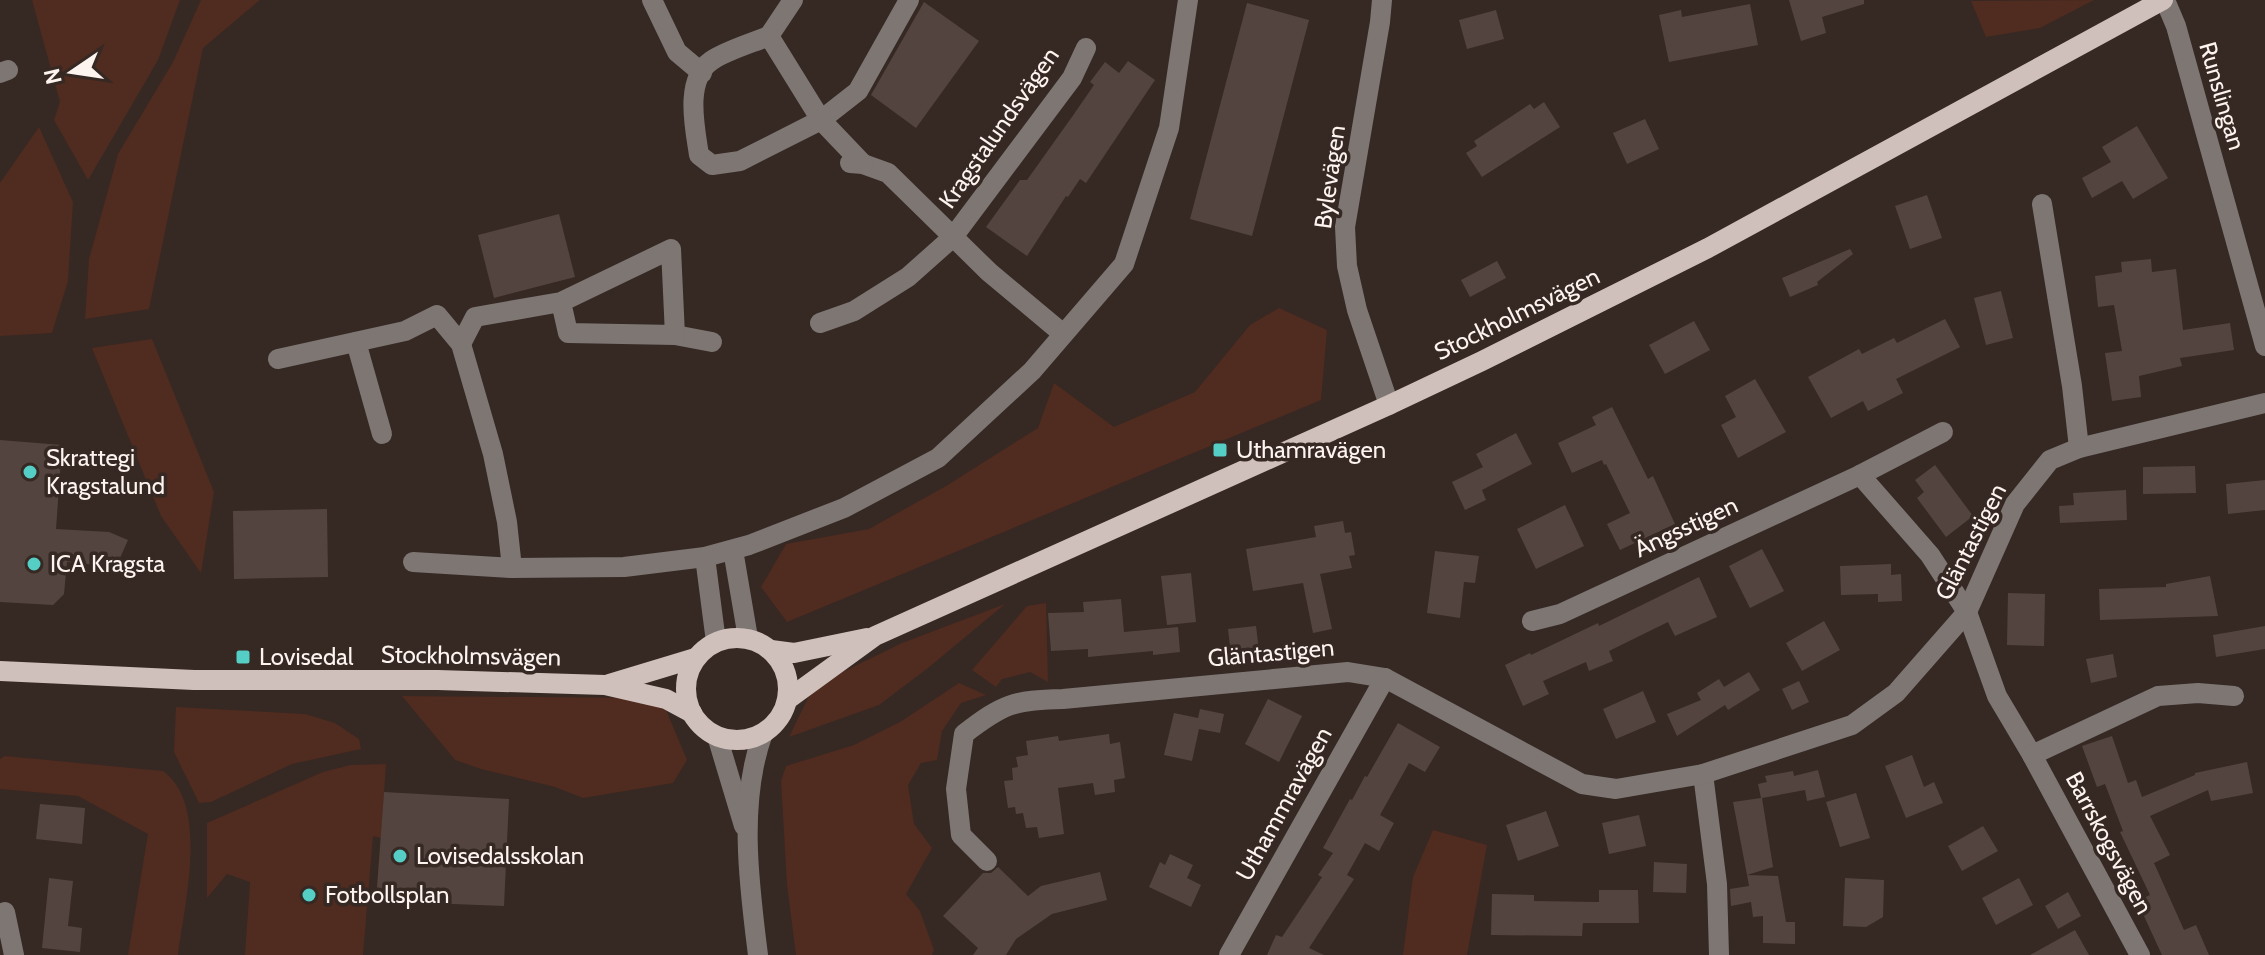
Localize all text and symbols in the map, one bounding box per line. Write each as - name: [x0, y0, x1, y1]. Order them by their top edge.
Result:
- north arrow: [32, 32, 112, 112]
- street label: Runslingan: [2193, 38, 2252, 153]
- street label: Kragstalundsvägen: [932, 42, 1065, 214]
- text: N: [38, 66, 68, 87]
- street label: Bylevägen: [1308, 123, 1351, 231]
- street label: Stockholmsvägen: [1429, 261, 1604, 366]
- place label: Uthamravägen: [1236, 435, 1386, 464]
- marker: Uthamravägen: [1211, 441, 1229, 459]
- place label: Skrattegi Kragstalund: [46, 443, 165, 500]
- marker: Skrattegi Kragstalund: [21, 463, 39, 481]
- street label: Gläntastigen: [1929, 479, 2012, 605]
- street label: Ängsstigen: [1629, 490, 1742, 563]
- place label: ICA Kragsta: [50, 549, 166, 578]
- marker: ICA Kragsta: [25, 555, 43, 573]
- street label: Gläntastigen: [1207, 633, 1335, 672]
- street label: Stockholmsvägen: [381, 639, 561, 672]
- place label: Lovisedal: [259, 642, 354, 671]
- marker: Lovisedal: [234, 648, 252, 666]
- street label: Uthammravägen: [1229, 722, 1338, 886]
- street label: Barrskogsvägen: [2060, 767, 2159, 919]
- place label: Lovisedalsskolan: [416, 841, 584, 870]
- marker: Lovisedalsskolan: [391, 847, 409, 865]
- place label: Fotbollsplan: [325, 880, 449, 909]
- marker: Fotbollsplan: [300, 886, 318, 904]

